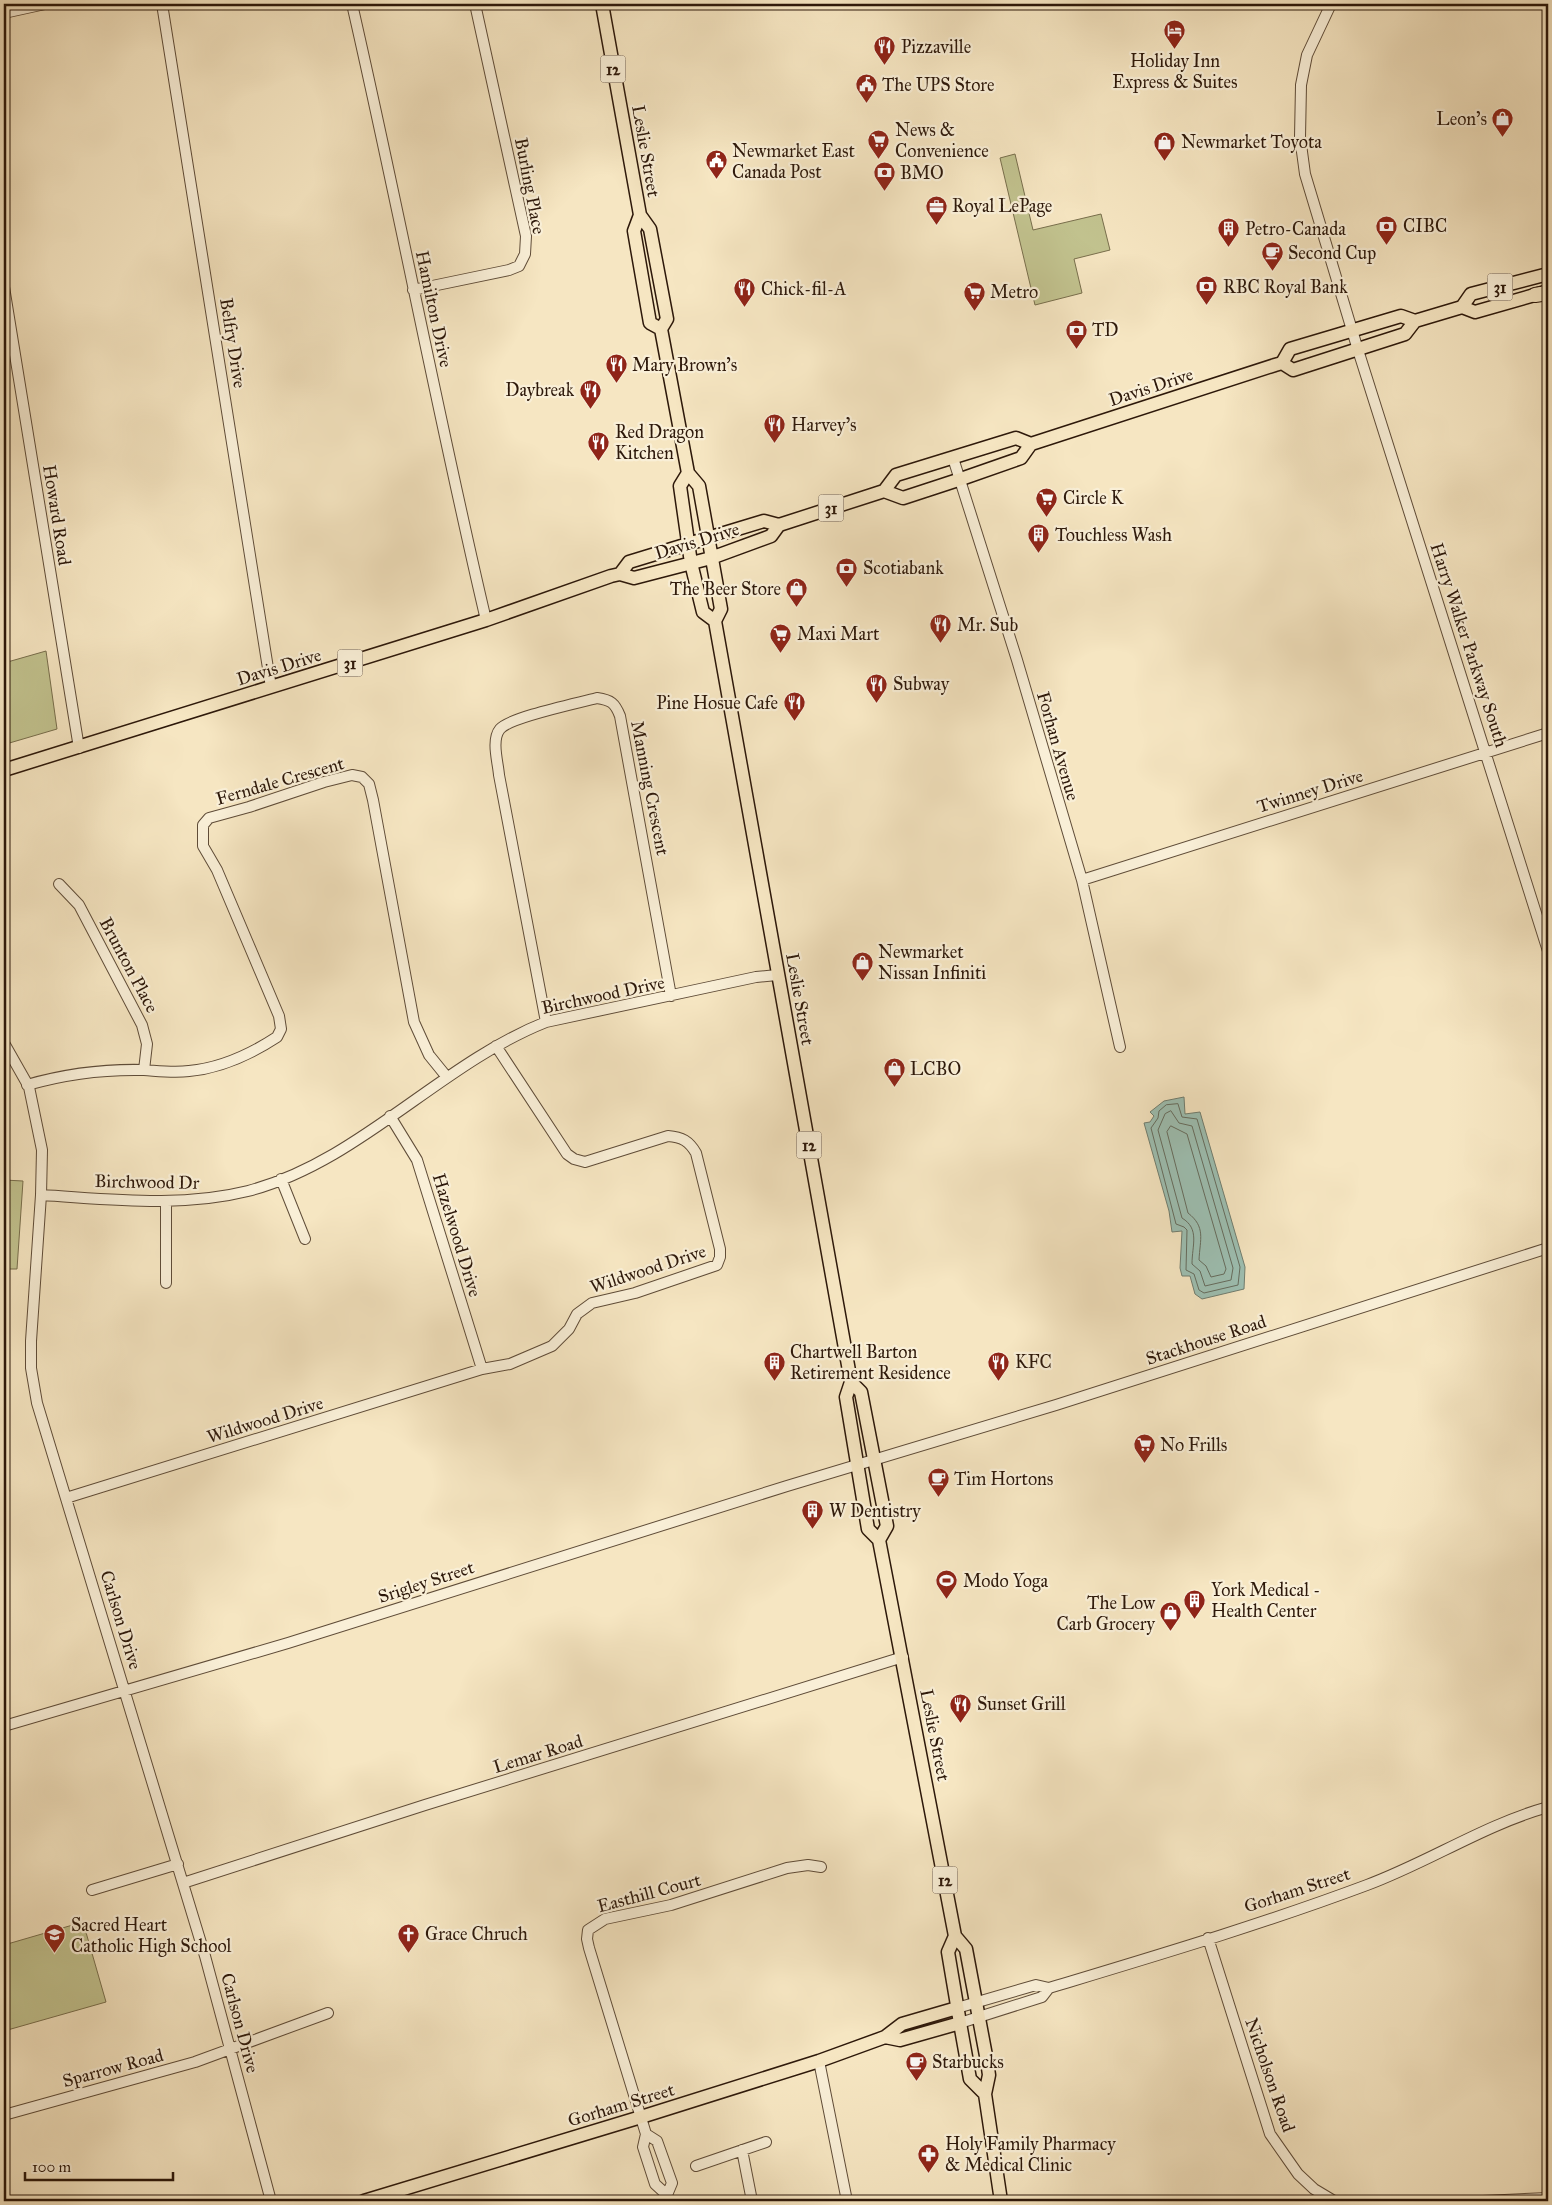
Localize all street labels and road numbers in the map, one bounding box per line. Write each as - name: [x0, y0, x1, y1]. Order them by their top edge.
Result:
- road number: 12: [600, 56, 626, 82]
- street label: Leslie Street: [627, 103, 665, 199]
- street label: Burling Place: [509, 136, 550, 236]
- street label: Hamilton Drive: [411, 249, 457, 369]
- road number: 31: [1488, 274, 1512, 300]
- street label: Belfry Drive: [215, 296, 251, 390]
- street label: Davis Drive: [1106, 363, 1196, 411]
- street label: Howard Road: [38, 463, 76, 567]
- road number: 31: [818, 494, 844, 522]
- street label: Davis Drive: [652, 518, 742, 564]
- street label: Harry Walker Parkway South: [1426, 540, 1512, 750]
- street label: Davis Drive: [234, 644, 324, 690]
- road number: 31: [338, 650, 362, 676]
- street label: Forhan Avenue: [1032, 689, 1084, 803]
- street label: Manning Crescent: [625, 719, 674, 858]
- street label: Ferndale Crescent: [213, 752, 347, 810]
- street label: Twinney Drive: [1254, 764, 1366, 818]
- street label: Brunton Place: [95, 913, 163, 1017]
- street label: Leslie Street: [781, 951, 819, 1047]
- street label: Birchwood Drive: [539, 971, 667, 1019]
- road number: 12: [796, 1132, 822, 1158]
- street label: Birchwood Dr: [94, 1170, 200, 1194]
- street label: Hazelwood Drive: [428, 1170, 486, 1300]
- street label: Wildwood Drive: [587, 1240, 709, 1298]
- street label: Stackhouse Road: [1143, 1310, 1269, 1370]
- street label: Wildwood Drive: [204, 1392, 326, 1448]
- street label: Srigley Street: [375, 1556, 478, 1609]
- street label: Carlson Drive: [96, 1568, 146, 1672]
- street label: Leslie Street: [915, 1687, 955, 1783]
- street label: Lemar Road: [491, 1730, 585, 1778]
- street label: Gorham Street: [1241, 1862, 1353, 1917]
- road number: 12: [932, 1866, 958, 1894]
- street label: Easthill Court: [595, 1868, 704, 1917]
- street label: Carlson Drive: [216, 1971, 264, 2075]
- street label: Nicholson Road: [1240, 2015, 1300, 2135]
- street label: Sparrow Road: [60, 2044, 166, 2092]
- street label: Gorham Street: [565, 2078, 678, 2132]

